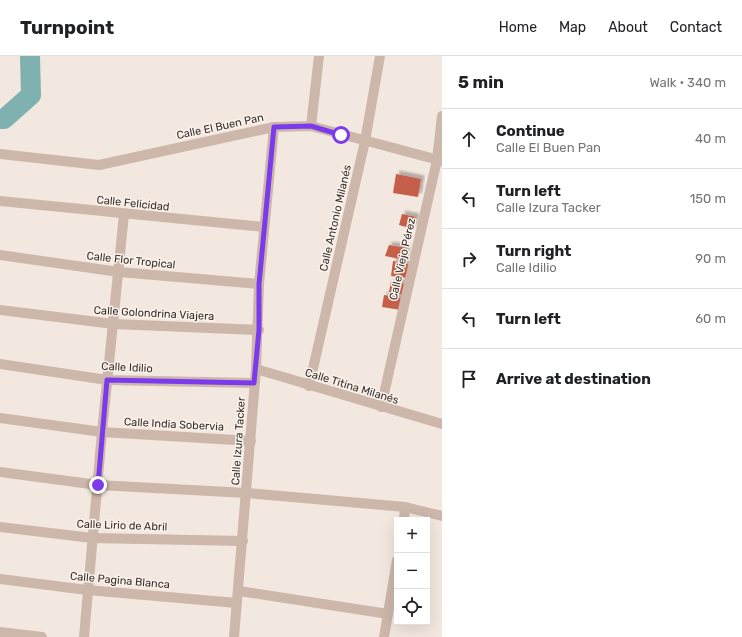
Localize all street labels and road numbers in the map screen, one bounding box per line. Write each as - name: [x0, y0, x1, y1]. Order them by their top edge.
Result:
- street label: Calle El Buen Pan: [175, 111, 265, 142]
- street label: Calle Antonio Milanés: [317, 163, 354, 273]
- street label: Calle Felicidad: [96, 193, 170, 214]
- street label: Calle Viejo Pérez: [387, 216, 418, 302]
- street label: Calle Flor Tropical: [86, 249, 176, 272]
- street label: Calle Golondrina Viajera: [93, 304, 215, 323]
- street label: Calle Idilio: [101, 360, 153, 375]
- street label: Calle Titina Milanés: [303, 366, 401, 407]
- street label: Calle Izura Tacker: [229, 396, 248, 486]
- street label: Calle India Sobervia: [124, 415, 224, 434]
- street label: Calle Lirio de Abril: [76, 517, 168, 534]
- street label: Calle Pagina Blanca: [69, 570, 170, 591]

